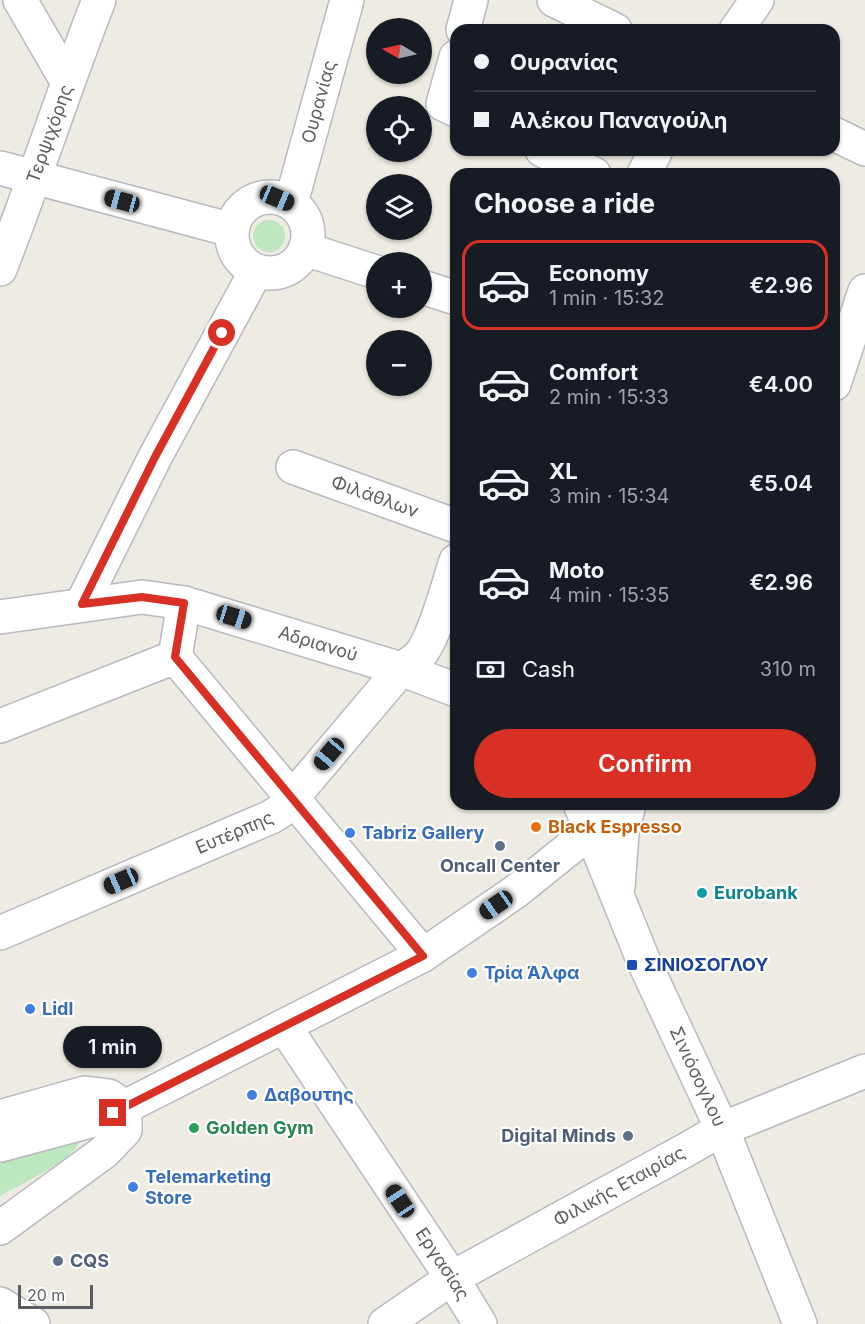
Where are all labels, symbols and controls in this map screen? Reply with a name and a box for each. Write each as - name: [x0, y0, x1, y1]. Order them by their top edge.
- north arrow: [366, 18, 432, 84]
- map controls: [366, 18, 432, 396]
- text: Ουρανίας: [510, 49, 618, 75]
- street label: Ουρανίας: [297, 58, 340, 145]
- street label: Τερψιχόρης: [22, 82, 76, 186]
- button: locate: [366, 96, 432, 162]
- text: Αλέκου Παναγούλη: [510, 107, 727, 133]
- button: layers: [366, 174, 432, 240]
- car: [257, 183, 297, 213]
- text: Choose a ride: [474, 187, 655, 220]
- car: [102, 188, 142, 214]
- button: +: [366, 252, 432, 318]
- icon: car: [477, 258, 531, 312]
- text: Economy: [549, 260, 649, 286]
- text: €2.96: [749, 272, 813, 298]
- text: 1 min · 15:32: [549, 286, 665, 310]
- route start: [208, 319, 235, 346]
- button: −: [366, 330, 432, 396]
- icon: car: [477, 357, 531, 411]
- text: Comfort: [549, 359, 638, 385]
- text: €4.00: [749, 371, 813, 397]
- text: 2 min · 15:33: [549, 385, 669, 409]
- icon: car: [477, 456, 531, 510]
- text: XL: [549, 458, 578, 484]
- text: €5.04: [749, 470, 813, 496]
- street label: Φιλάθλων: [328, 471, 422, 522]
- text: 3 min · 15:34: [549, 484, 670, 508]
- icon: car: [477, 555, 531, 609]
- text: Moto: [549, 557, 604, 583]
- text: €2.96: [749, 569, 813, 595]
- text: 4 min · 15:35: [549, 583, 669, 607]
- car: [214, 603, 254, 631]
- street label: Αδριανού: [276, 621, 360, 665]
- icon: cash: [474, 653, 507, 686]
- text: Cash: [522, 656, 575, 682]
- text: 310 m: [760, 657, 816, 681]
- button: Confirm: [474, 729, 816, 798]
- car: [311, 734, 347, 774]
- street label: Ευτέρπης: [192, 806, 276, 858]
- place label: Black Espresso: [548, 816, 682, 837]
- marker: Black Espresso: [529, 820, 543, 834]
- place label: Tabriz Gallery: [362, 822, 484, 843]
- marker: Tabriz Gallery: [343, 826, 357, 840]
- marker: Oncall Center: [493, 839, 507, 853]
- place label: Oncall Center: [440, 855, 560, 876]
- car: [101, 865, 141, 897]
- place label: Eurobank: [714, 882, 798, 903]
- marker: Eurobank: [695, 886, 709, 900]
- car: [476, 887, 516, 923]
- place label: ΣΙΝΙΟΣΟΓΛΟΥ: [644, 954, 768, 975]
- marker: ΣΙΝΙΟΣΟΓΛΟΥ: [625, 958, 639, 972]
- place label: Τρία Άλφα: [484, 962, 580, 983]
- marker: Τρία Άλφα: [465, 966, 479, 980]
- place label: Lidl: [42, 998, 73, 1019]
- marker: Lidl: [23, 1002, 37, 1016]
- street label: Σινιόσογλου: [666, 1023, 730, 1130]
- callout: 1 min: [63, 1026, 162, 1068]
- text: 1 min: [88, 1035, 137, 1059]
- place label: Δαβουτης: [264, 1084, 354, 1105]
- marker: Δαβουτης: [245, 1088, 259, 1102]
- route end: [99, 1099, 126, 1126]
- place label: Golden Gym: [206, 1117, 314, 1138]
- marker: Golden Gym: [187, 1121, 201, 1135]
- place label: Digital Minds: [501, 1125, 616, 1146]
- marker: Digital Minds: [621, 1129, 635, 1143]
- street label: Φιλικής Εταιρίας: [550, 1142, 689, 1230]
- place label: Telemarketing Store: [145, 1166, 271, 1208]
- marker: Telemarketing Store: [126, 1180, 140, 1194]
- car: [382, 1181, 418, 1221]
- street label: Εργασίας: [411, 1224, 474, 1304]
- place label: CQS: [70, 1250, 109, 1271]
- marker: CQS: [51, 1254, 65, 1268]
- scale bar: [18, 1282, 93, 1310]
- text: 20 m: [27, 1285, 65, 1305]

